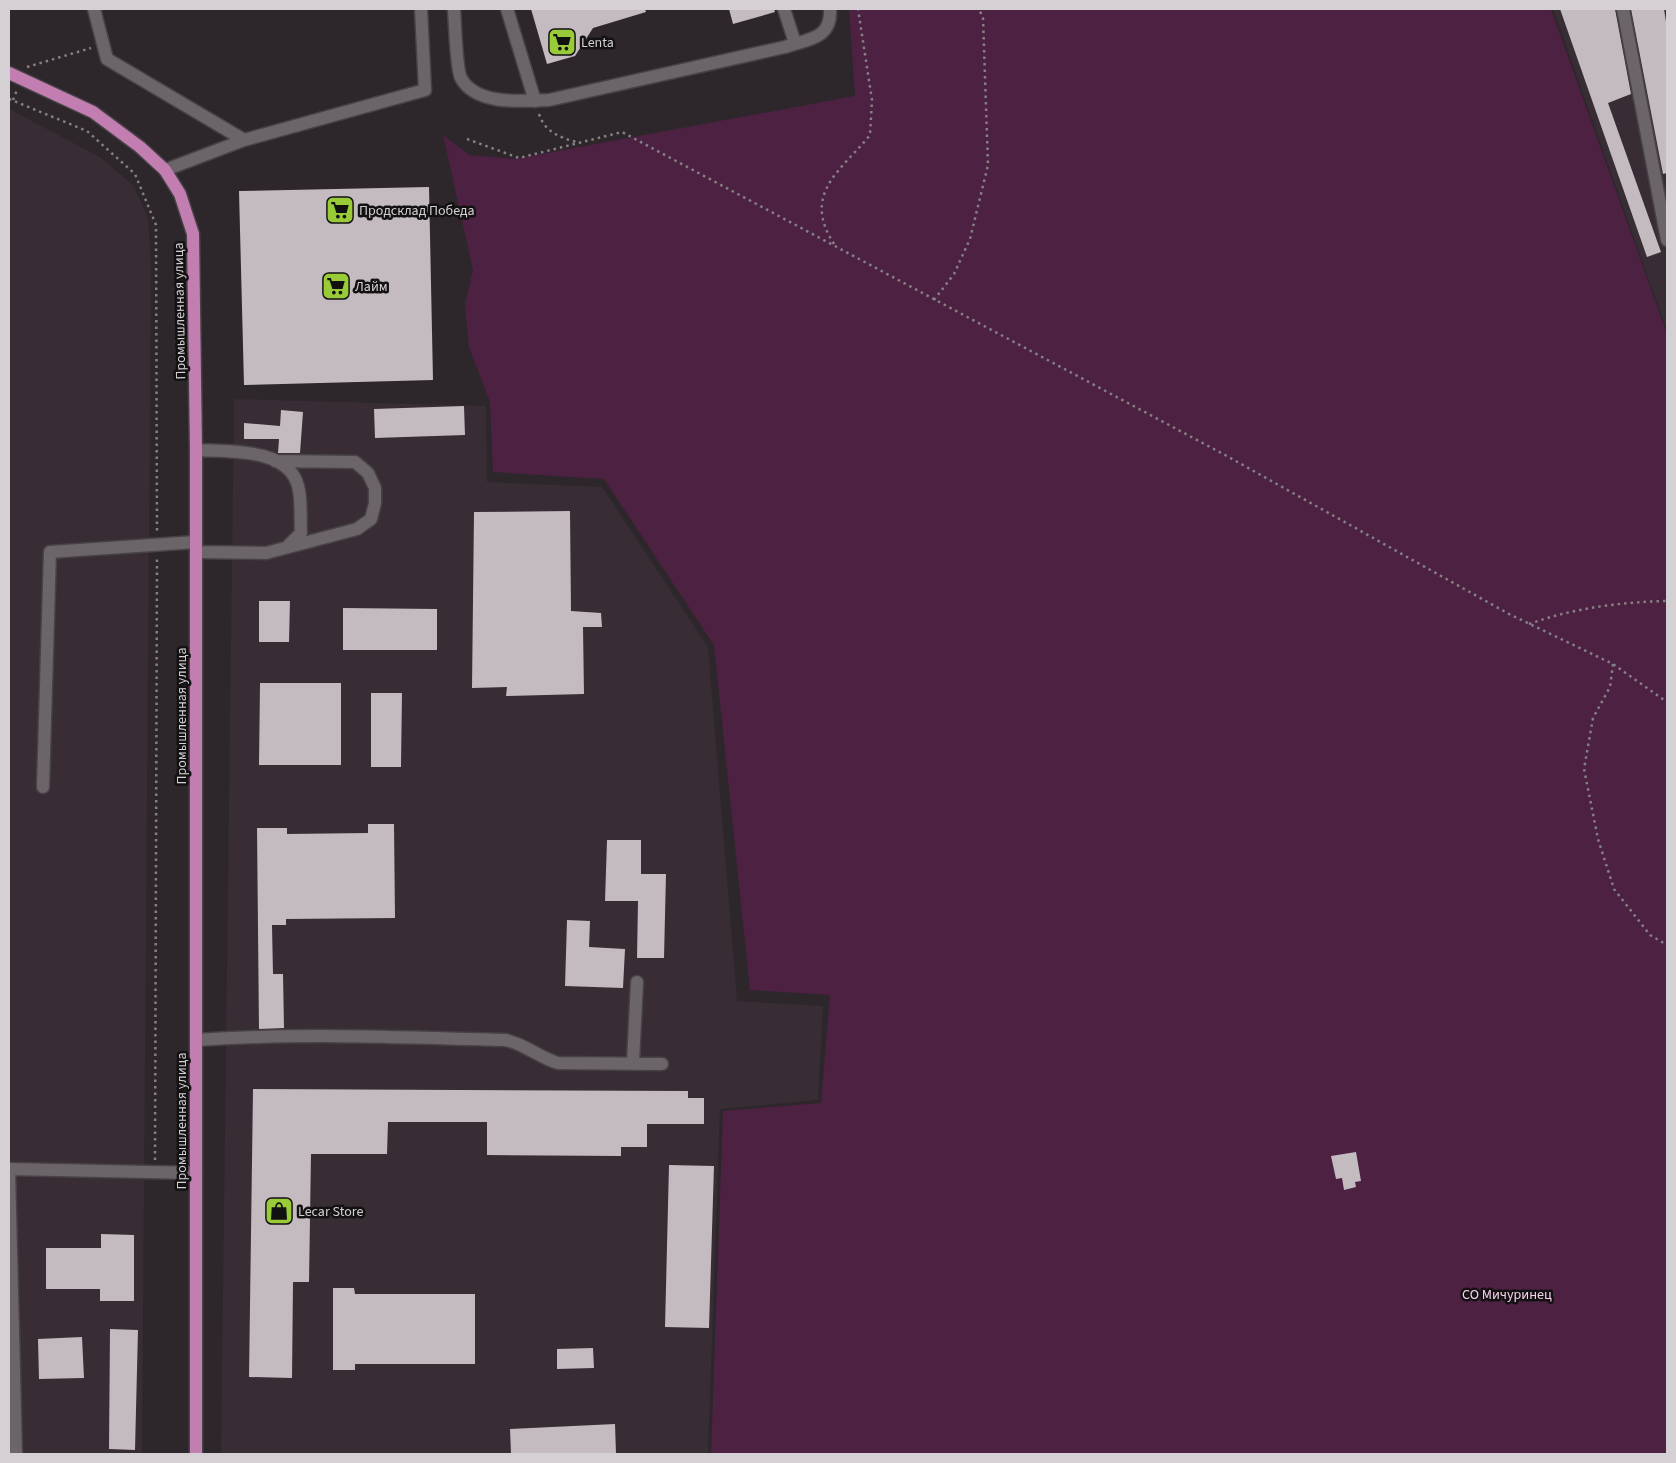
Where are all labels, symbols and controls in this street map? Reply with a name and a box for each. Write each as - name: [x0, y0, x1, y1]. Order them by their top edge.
- supermarket icon: Lenta: [547, 27, 577, 57]
- place label: Lenta: [581, 33, 614, 53]
- supermarket icon: Продсклад Победа: [325, 195, 355, 225]
- place label: Продсклад Победа: [359, 201, 475, 221]
- street label: Промышленная улица: [169, 242, 191, 380]
- supermarket icon: Лайм: [321, 271, 351, 301]
- place label: Лайм: [355, 277, 388, 297]
- street label: Промышленная улица: [172, 647, 192, 785]
- street label: Промышленная улица: [172, 1052, 192, 1190]
- shop icon: Lecar Store: [264, 1196, 294, 1226]
- place label: Lecar Store: [298, 1202, 364, 1222]
- park label: СО Мичуринец: [1462, 1285, 1552, 1305]

